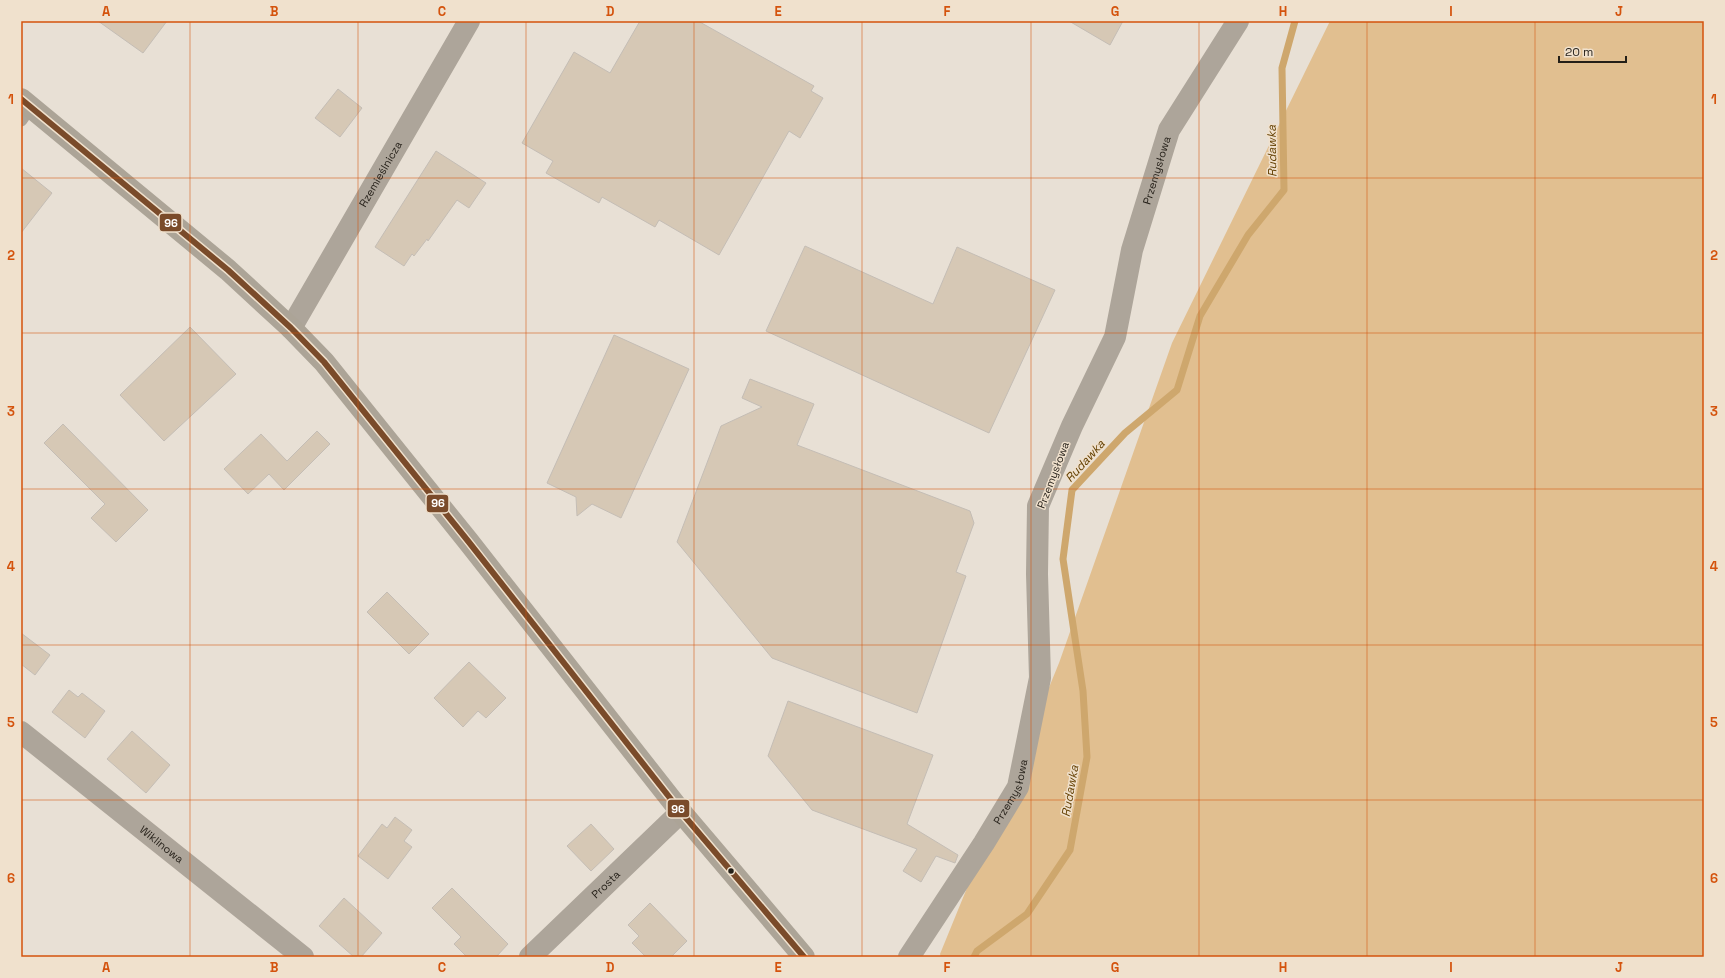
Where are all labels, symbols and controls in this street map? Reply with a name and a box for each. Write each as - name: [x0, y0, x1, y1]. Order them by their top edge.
- text: A: [102, 3, 111, 20]
- text: B: [270, 3, 279, 20]
- text: C: [438, 3, 446, 20]
- text: D: [606, 3, 615, 20]
- text: E: [774, 3, 782, 20]
- text: F: [944, 3, 951, 20]
- text: G: [1111, 3, 1119, 20]
- text: H: [1279, 3, 1287, 20]
- text: I: [1449, 3, 1453, 20]
- text: J: [1615, 3, 1623, 20]
- scale bar: [1559, 38, 1626, 64]
- text: 20 m: [1565, 44, 1593, 60]
- text: 1: [8, 91, 14, 108]
- text: 1: [1711, 91, 1717, 108]
- water label: Rudawka: [1264, 125, 1280, 177]
- street label: Przemysłowa: [1139, 134, 1174, 206]
- street label: Rzemieślnicza: [356, 138, 405, 210]
- line badge: 96: [159, 213, 182, 232]
- text: 96: [164, 216, 178, 230]
- text: 2: [7, 247, 15, 264]
- text: 2: [1710, 247, 1718, 264]
- text: 3: [7, 403, 15, 420]
- text: 3: [1710, 403, 1718, 420]
- water label: Rudawka: [1062, 436, 1108, 486]
- street label: Przemysłowa: [1034, 439, 1072, 510]
- line badge: 96: [426, 494, 449, 513]
- text: 96: [431, 496, 445, 510]
- text: 4: [7, 558, 15, 575]
- text: 4: [1710, 558, 1718, 575]
- text: 5: [7, 714, 15, 731]
- text: 5: [1710, 714, 1718, 731]
- street label: Przemysłowa: [990, 757, 1031, 827]
- water label: Rudawka: [1058, 764, 1082, 818]
- line badge: 96: [667, 799, 690, 818]
- text: 96: [671, 802, 685, 816]
- street label: Wiklinowa: [137, 823, 187, 866]
- unlabelled marker: [726, 866, 736, 876]
- street label: Prosta: [588, 867, 623, 901]
- text: 6: [7, 870, 15, 887]
- text: 6: [1710, 870, 1718, 887]
- text: A: [102, 959, 111, 976]
- text: B: [270, 959, 279, 976]
- text: C: [438, 959, 446, 976]
- text: D: [606, 959, 615, 976]
- text: E: [774, 959, 782, 976]
- text: F: [944, 959, 951, 976]
- text: G: [1111, 959, 1119, 976]
- text: H: [1279, 959, 1287, 976]
- text: I: [1449, 959, 1453, 976]
- text: J: [1615, 959, 1623, 976]

